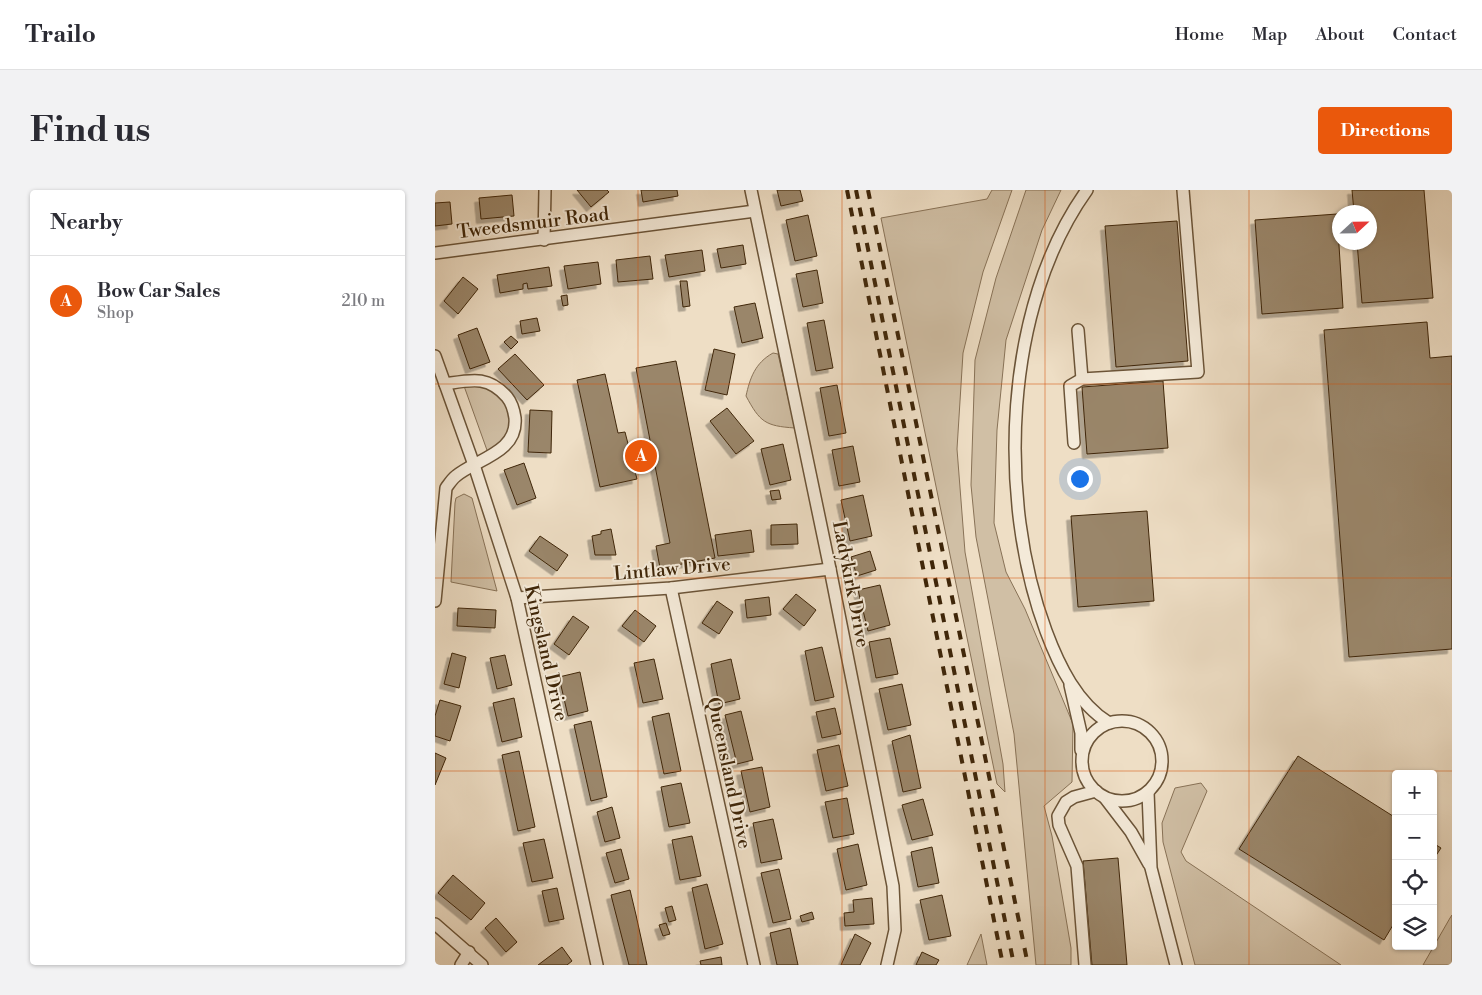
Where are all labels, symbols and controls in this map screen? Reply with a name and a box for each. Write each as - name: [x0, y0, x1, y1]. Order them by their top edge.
- text: Trailo: [25, 20, 96, 50]
- text: Home: [1175, 23, 1224, 46]
- text: Map: [1252, 23, 1288, 46]
- text: About: [1316, 23, 1365, 46]
- text: Contact: [1393, 23, 1457, 46]
- button: Directions: [1318, 107, 1452, 154]
- text: Find us: [30, 109, 150, 152]
- street label: Tweedsmuir Road: [456, 202, 611, 244]
- north arrow: [1332, 205, 1377, 250]
- text: Nearby: [50, 210, 123, 236]
- text: Bow Car Sales: [97, 279, 220, 303]
- text: A: [60, 291, 72, 311]
- text: 210 m: [341, 291, 385, 311]
- text: Shop: [97, 303, 134, 323]
- pin: A: [625, 437, 657, 475]
- your location: [1067, 466, 1093, 492]
- street label: Ladykirk Drive: [827, 518, 875, 650]
- street label: Lintlaw Drive: [612, 552, 732, 586]
- street label: Kingsland Drive: [519, 582, 573, 724]
- street label: Queensland Drive: [701, 695, 757, 851]
- map controls: [1392, 770, 1437, 950]
- button: +: [1392, 770, 1437, 815]
- button: −: [1392, 815, 1437, 860]
- button: locate: [1392, 860, 1437, 905]
- button: layers: [1392, 905, 1437, 950]

